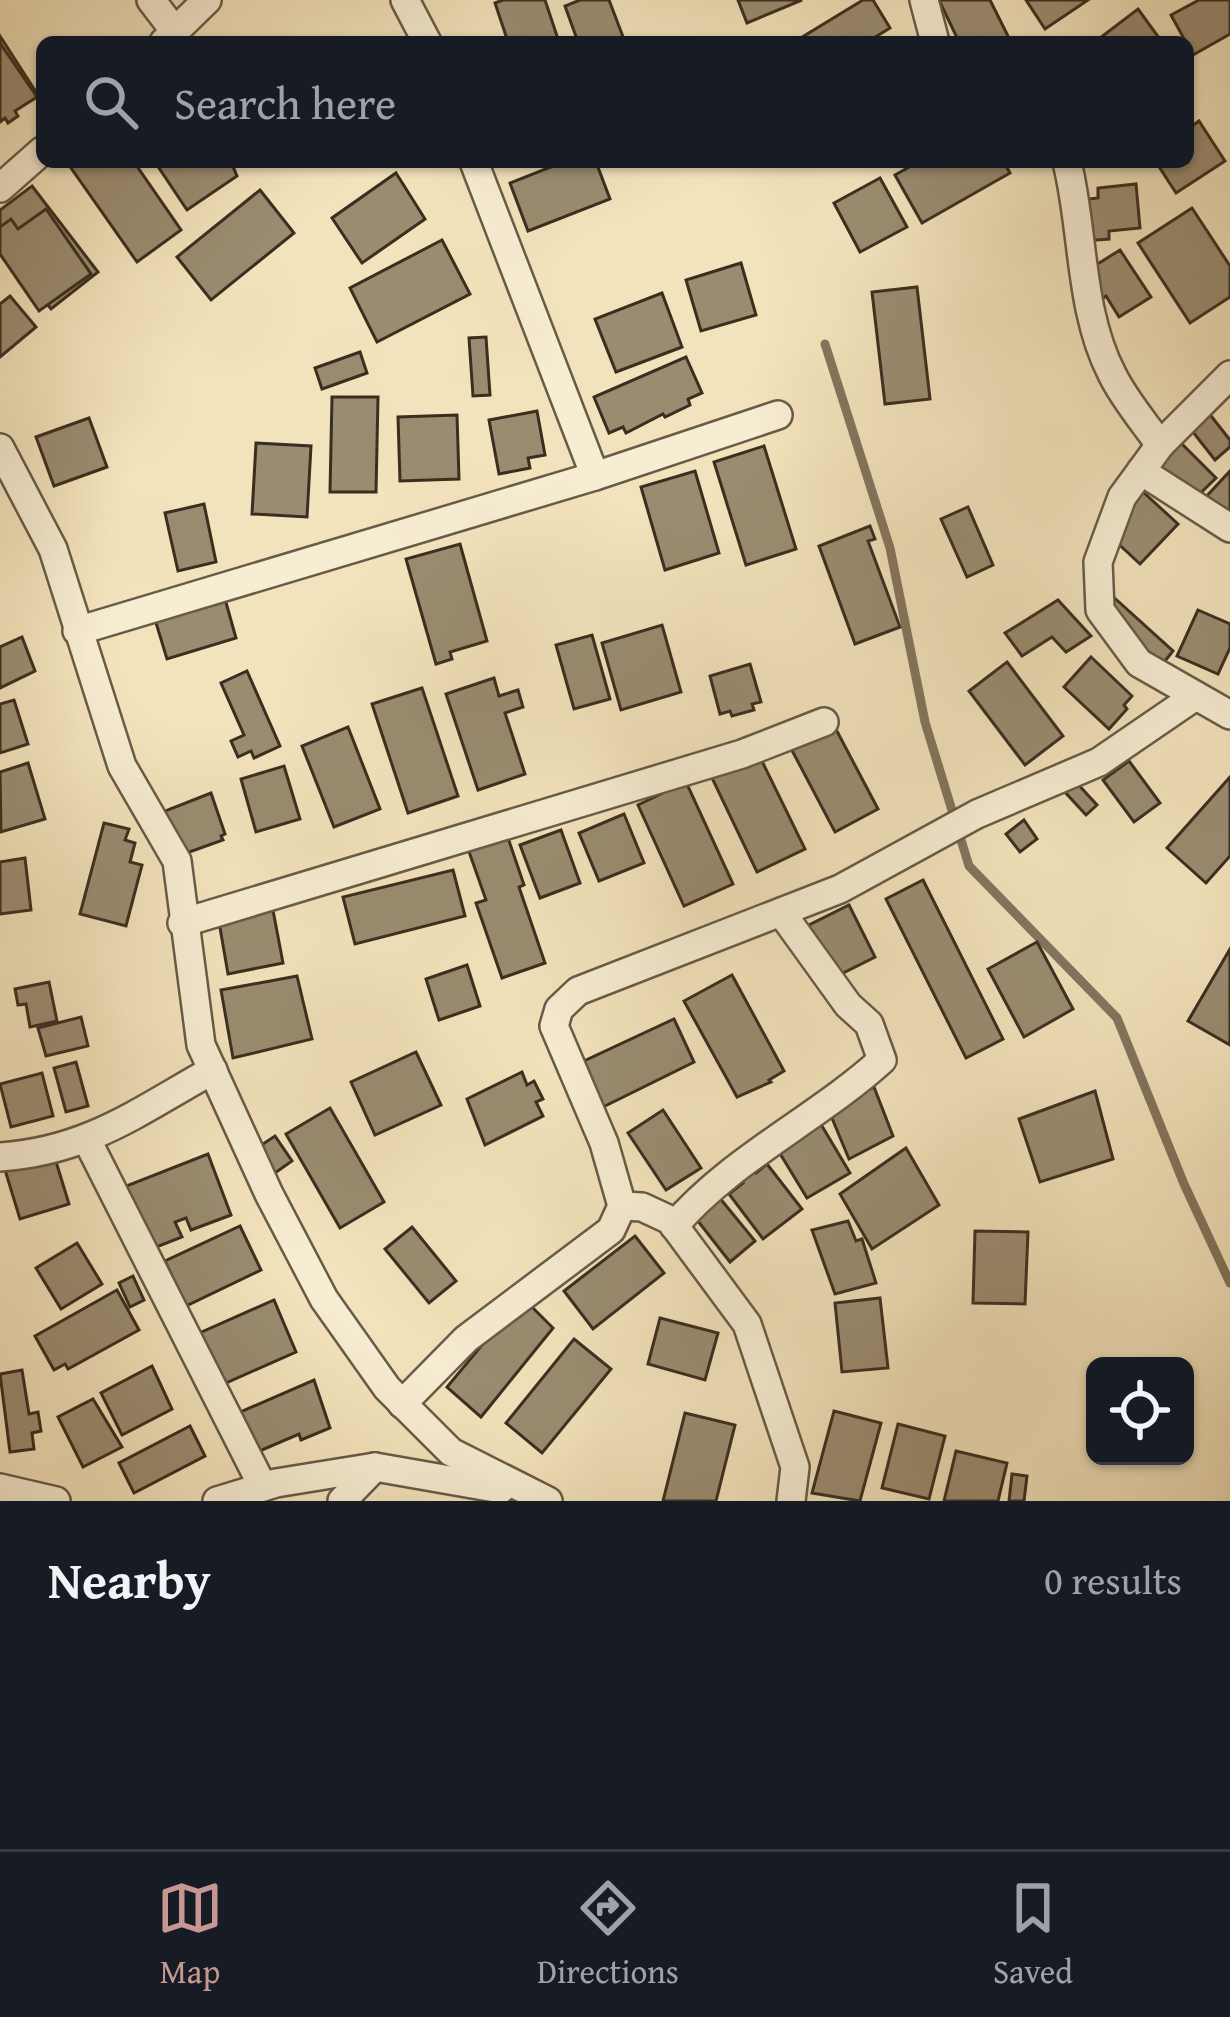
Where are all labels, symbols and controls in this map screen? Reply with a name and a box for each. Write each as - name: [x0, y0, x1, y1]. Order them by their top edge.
- search box: [36, 36, 1194, 168]
- icon: search: [78, 69, 144, 135]
- text: Search here: [174, 70, 396, 135]
- map controls: [1086, 1357, 1194, 1465]
- button: locate: [1086, 1357, 1194, 1465]
- text: Nearby: [48, 1542, 211, 1617]
- text: 0 results: [1044, 1551, 1182, 1608]
- tab: Map: [157, 1875, 223, 1995]
- tab: Directions: [537, 1875, 679, 1995]
- tab: Saved: [993, 1875, 1073, 1995]

